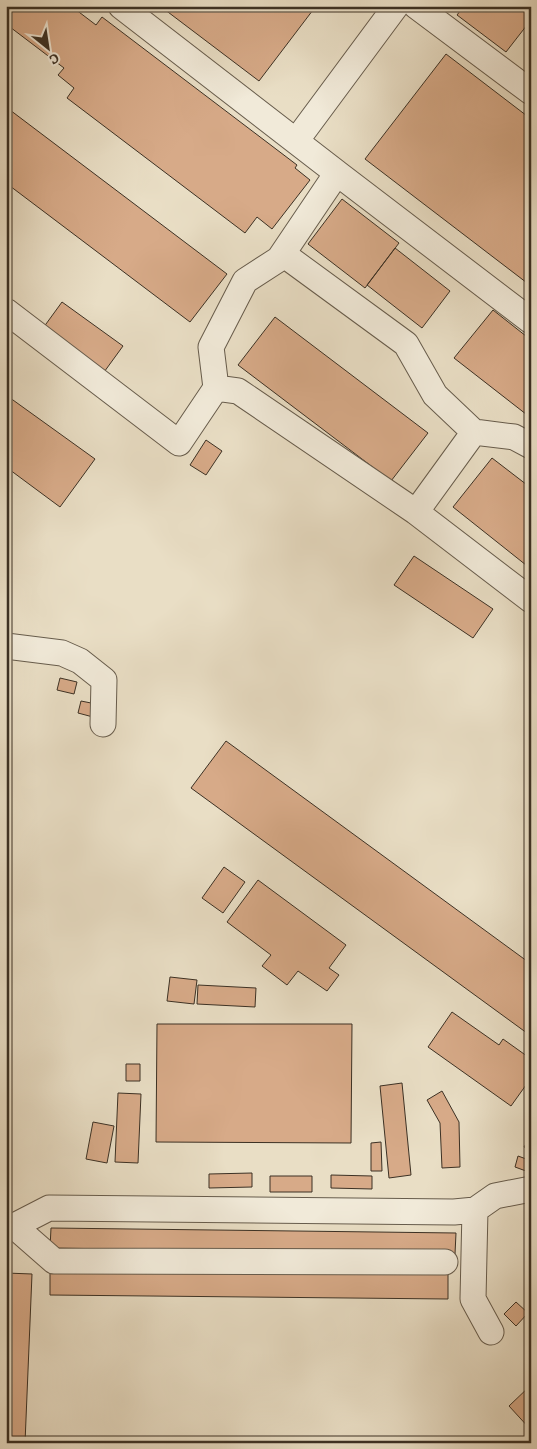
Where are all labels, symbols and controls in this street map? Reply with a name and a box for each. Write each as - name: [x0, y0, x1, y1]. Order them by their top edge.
- north arrow: [22, 22, 72, 72]
- text: С: [45, 48, 63, 69]

